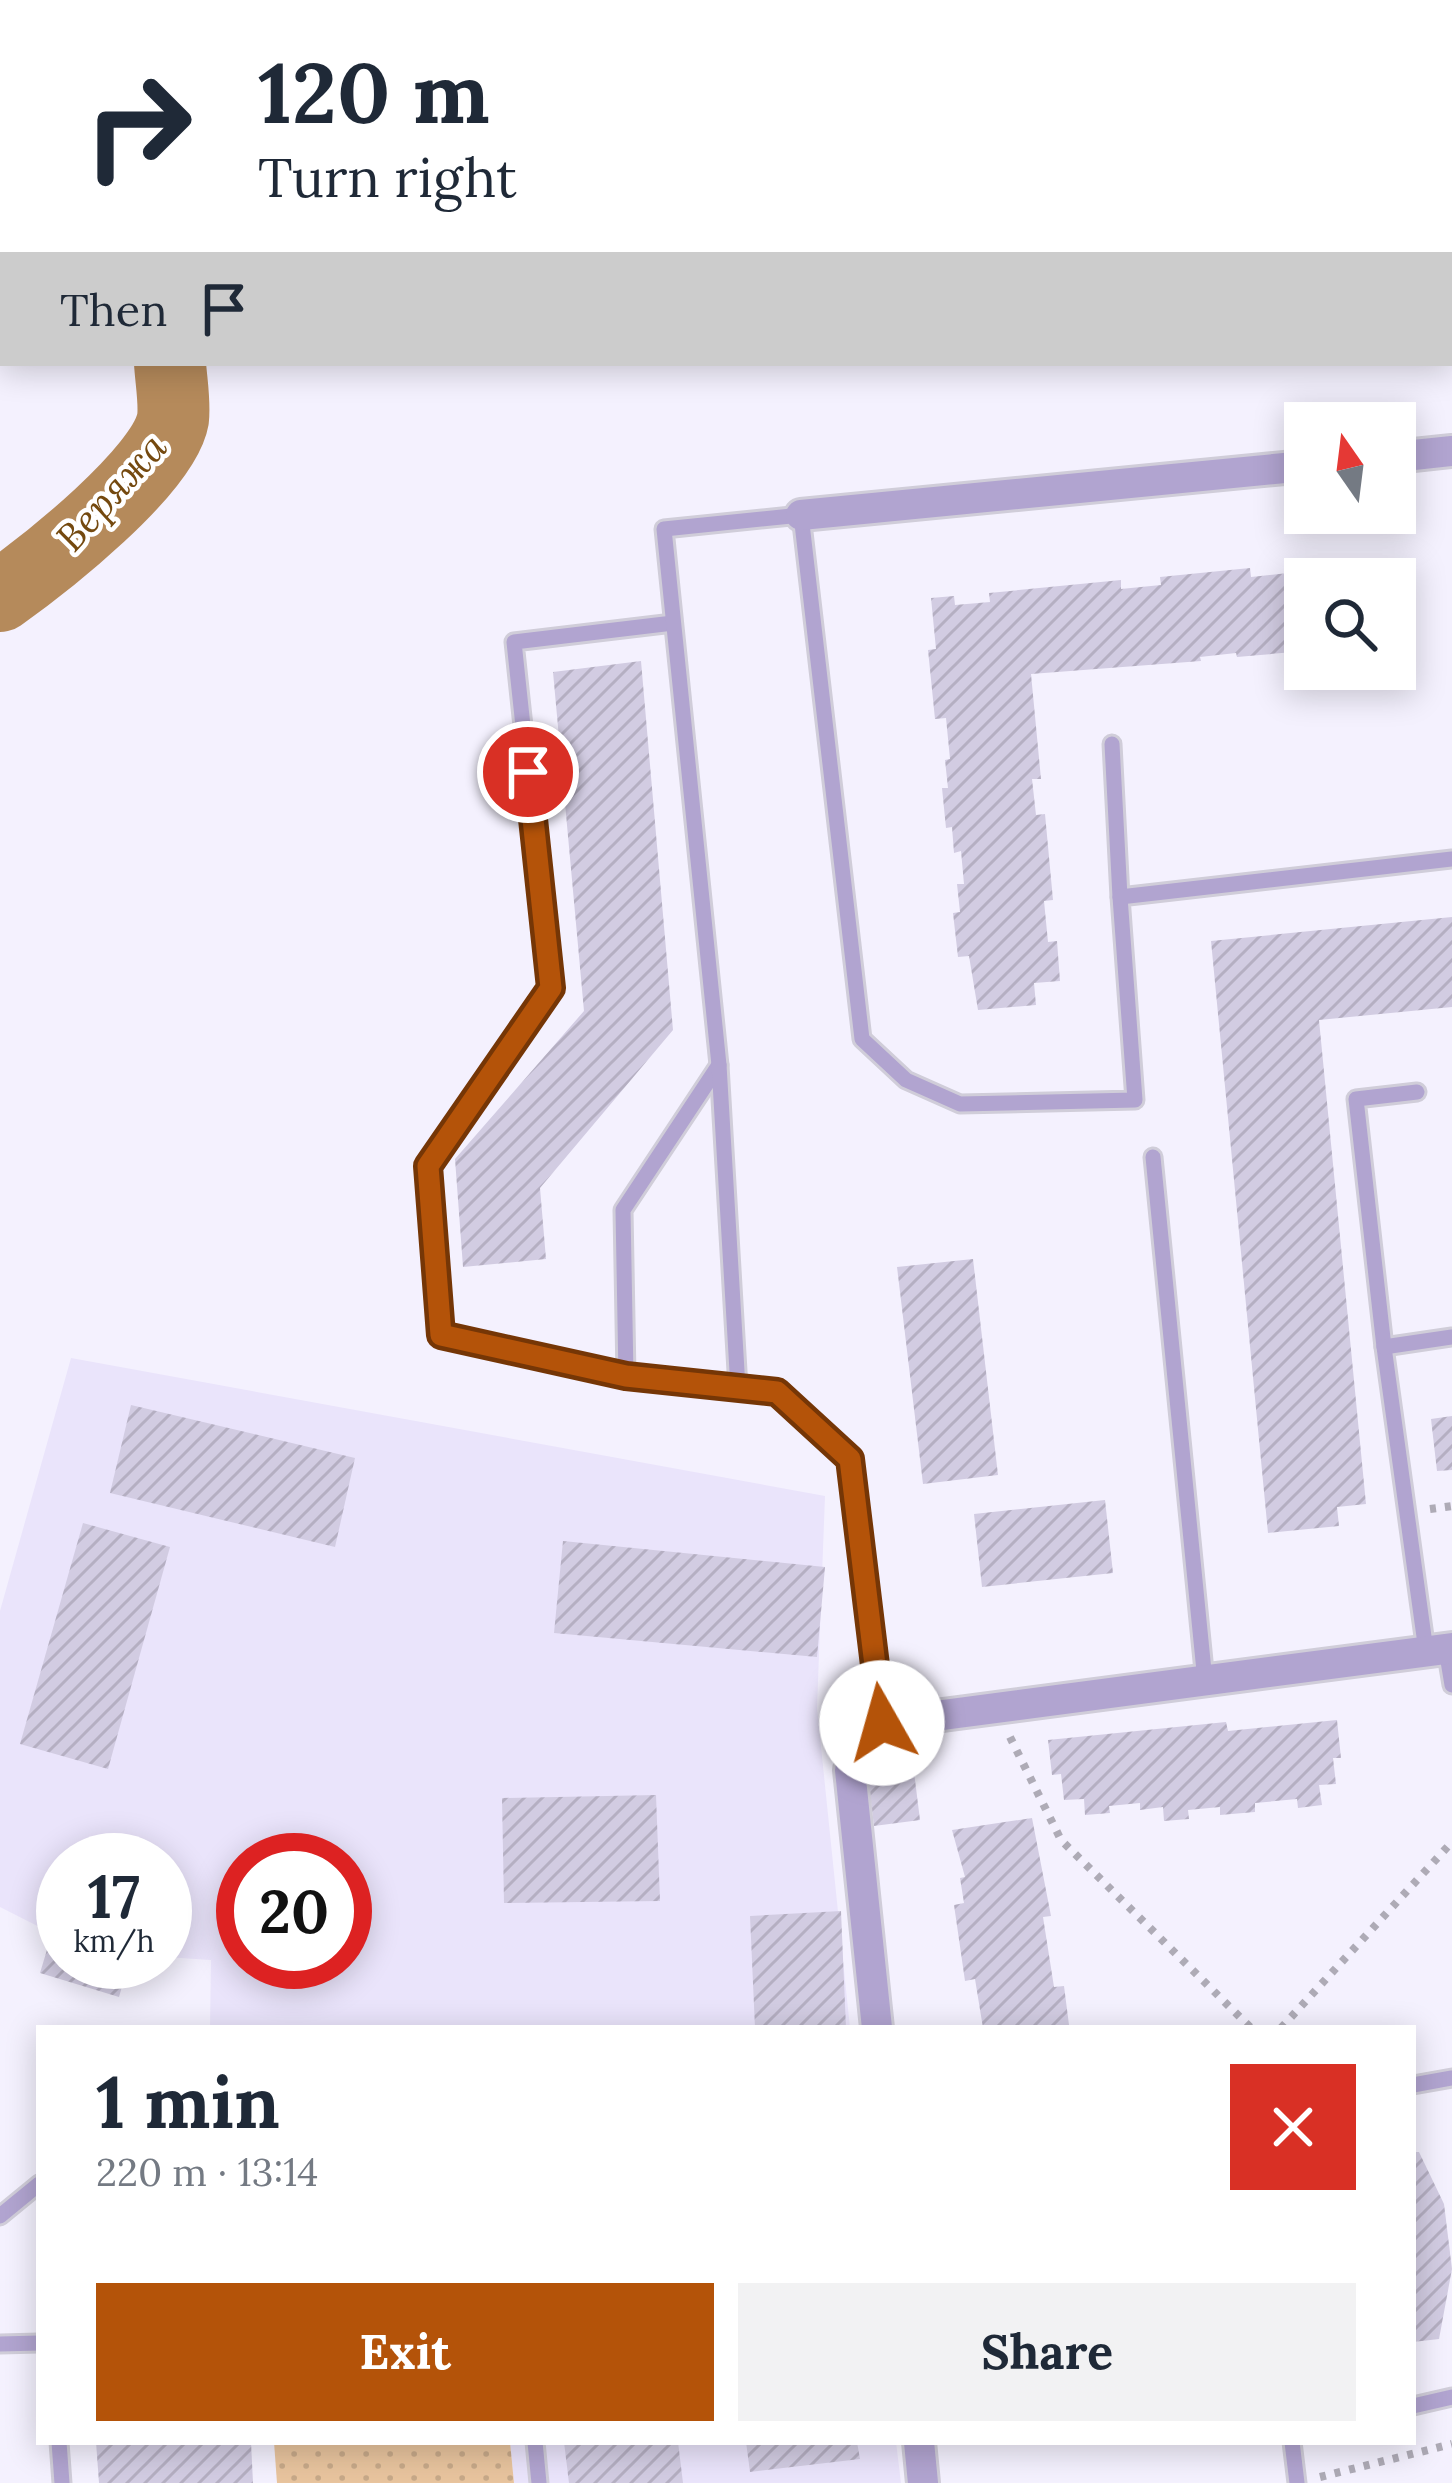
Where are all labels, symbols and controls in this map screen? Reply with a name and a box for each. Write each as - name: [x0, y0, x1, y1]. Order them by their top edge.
- text: 120 m: [258, 38, 490, 146]
- icon: right: [60, 48, 216, 204]
- text: Turn right: [258, 143, 517, 212]
- icon: arrive: [191, 276, 257, 342]
- text: Then: [60, 281, 167, 338]
- north arrow: [1284, 402, 1416, 534]
- map controls: [1284, 402, 1416, 690]
- water label: Веряжа: [45, 422, 177, 561]
- button: search: [1284, 558, 1416, 690]
- pin: [477, 721, 579, 823]
- icon: arrive: [495, 739, 561, 805]
- position arrow: [819, 1660, 945, 1786]
- speed limit sign: 20: [216, 1833, 372, 1989]
- text: 17: [88, 1858, 140, 1934]
- text: km/h: [73, 1922, 155, 1960]
- text: 1 min: [96, 2056, 280, 2148]
- button: close: [1230, 2064, 1356, 2190]
- text: 220 m · 13:14: [96, 2147, 319, 2197]
- button: Exit: [96, 2283, 714, 2421]
- button: Share: [738, 2283, 1356, 2421]

